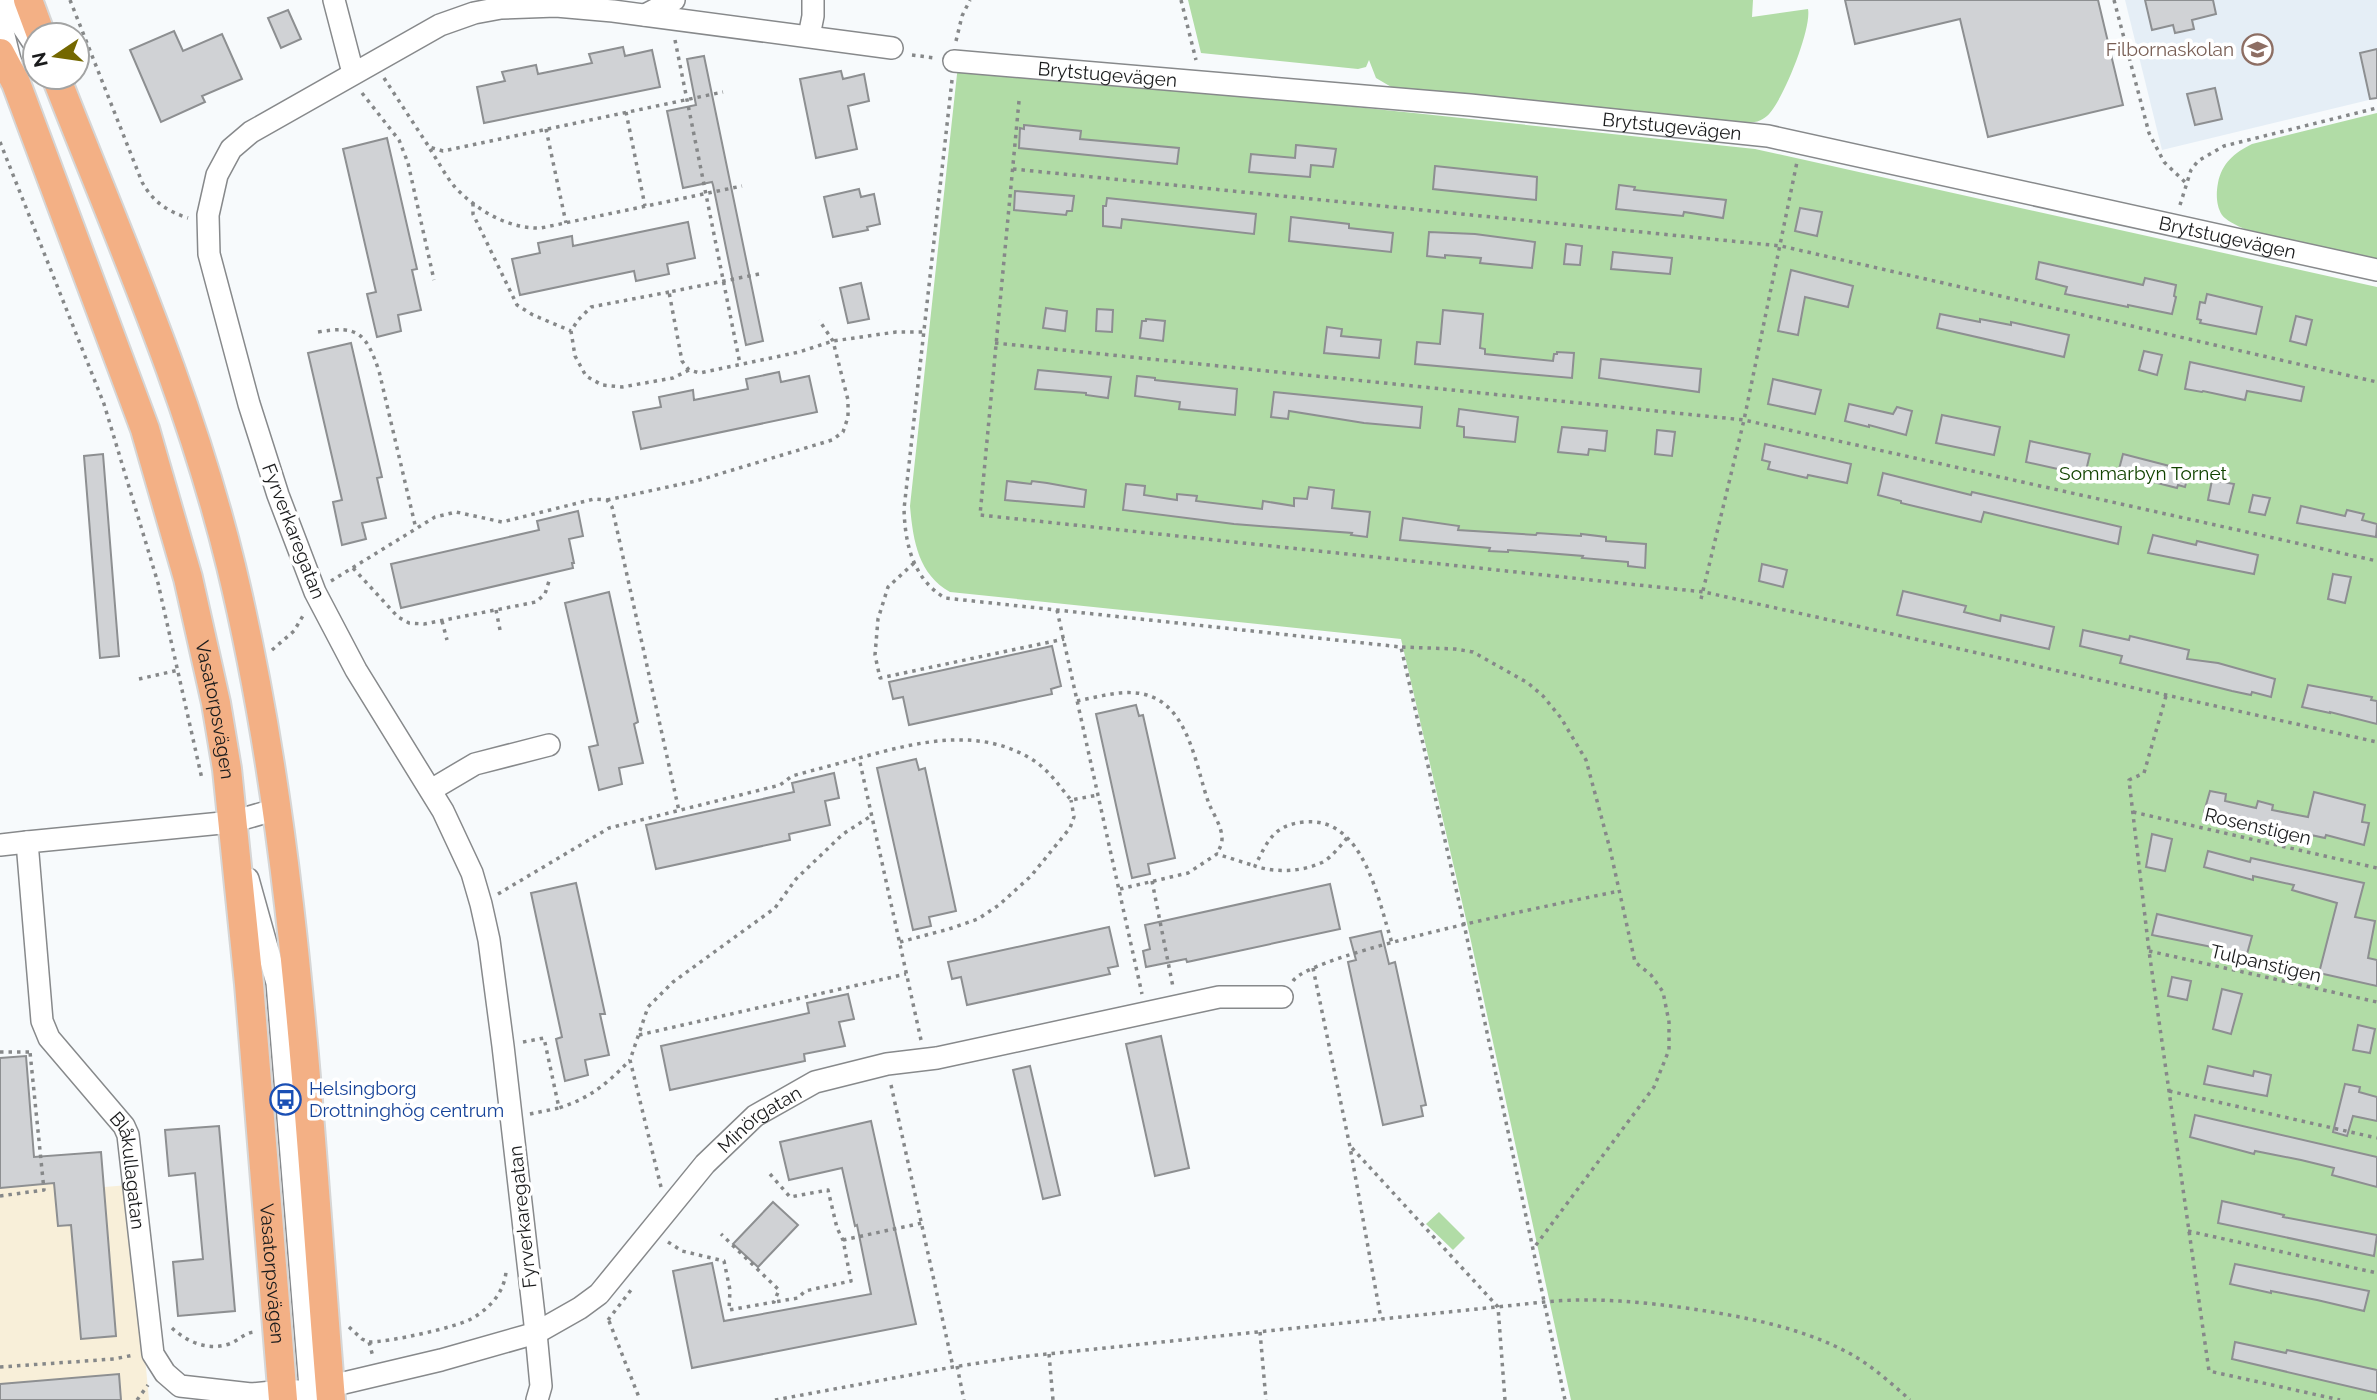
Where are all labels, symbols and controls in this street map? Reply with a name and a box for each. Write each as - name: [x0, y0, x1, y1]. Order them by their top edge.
- north arrow: [21, 21, 91, 91]
- school or university icon: Filbornaskolan: [2240, 32, 2274, 66]
- place label: Filbornaskolan: [2106, 38, 2234, 60]
- text: N: [27, 50, 52, 69]
- street label: Brytstugevägen: [1037, 57, 1178, 91]
- street label: Brytstugevägen: [1601, 108, 1743, 144]
- street label: Brytstugevägen: [2157, 211, 2298, 263]
- street label: Fyrverkaregatan: [258, 460, 330, 602]
- park label: Sommarbyn Tornet: [2059, 462, 2228, 484]
- street label: Vasatorpsvägen: [191, 638, 239, 780]
- street label: Rosenstigen: [2203, 803, 2313, 849]
- street label: Tulpanstigen: [2208, 940, 2324, 986]
- place label: Helsingborg Drottninghög centrum: [309, 1077, 504, 1121]
- street label: Minörgatan: [713, 1081, 805, 1157]
- bus stop icon: Helsingborg Drottninghög centrum: [269, 1082, 303, 1116]
- street label: Blåkullagatan: [106, 1107, 150, 1230]
- street label: Fyrverkaregatan: [504, 1145, 540, 1289]
- street label: Vasatorpsvägen: [256, 1202, 289, 1345]

